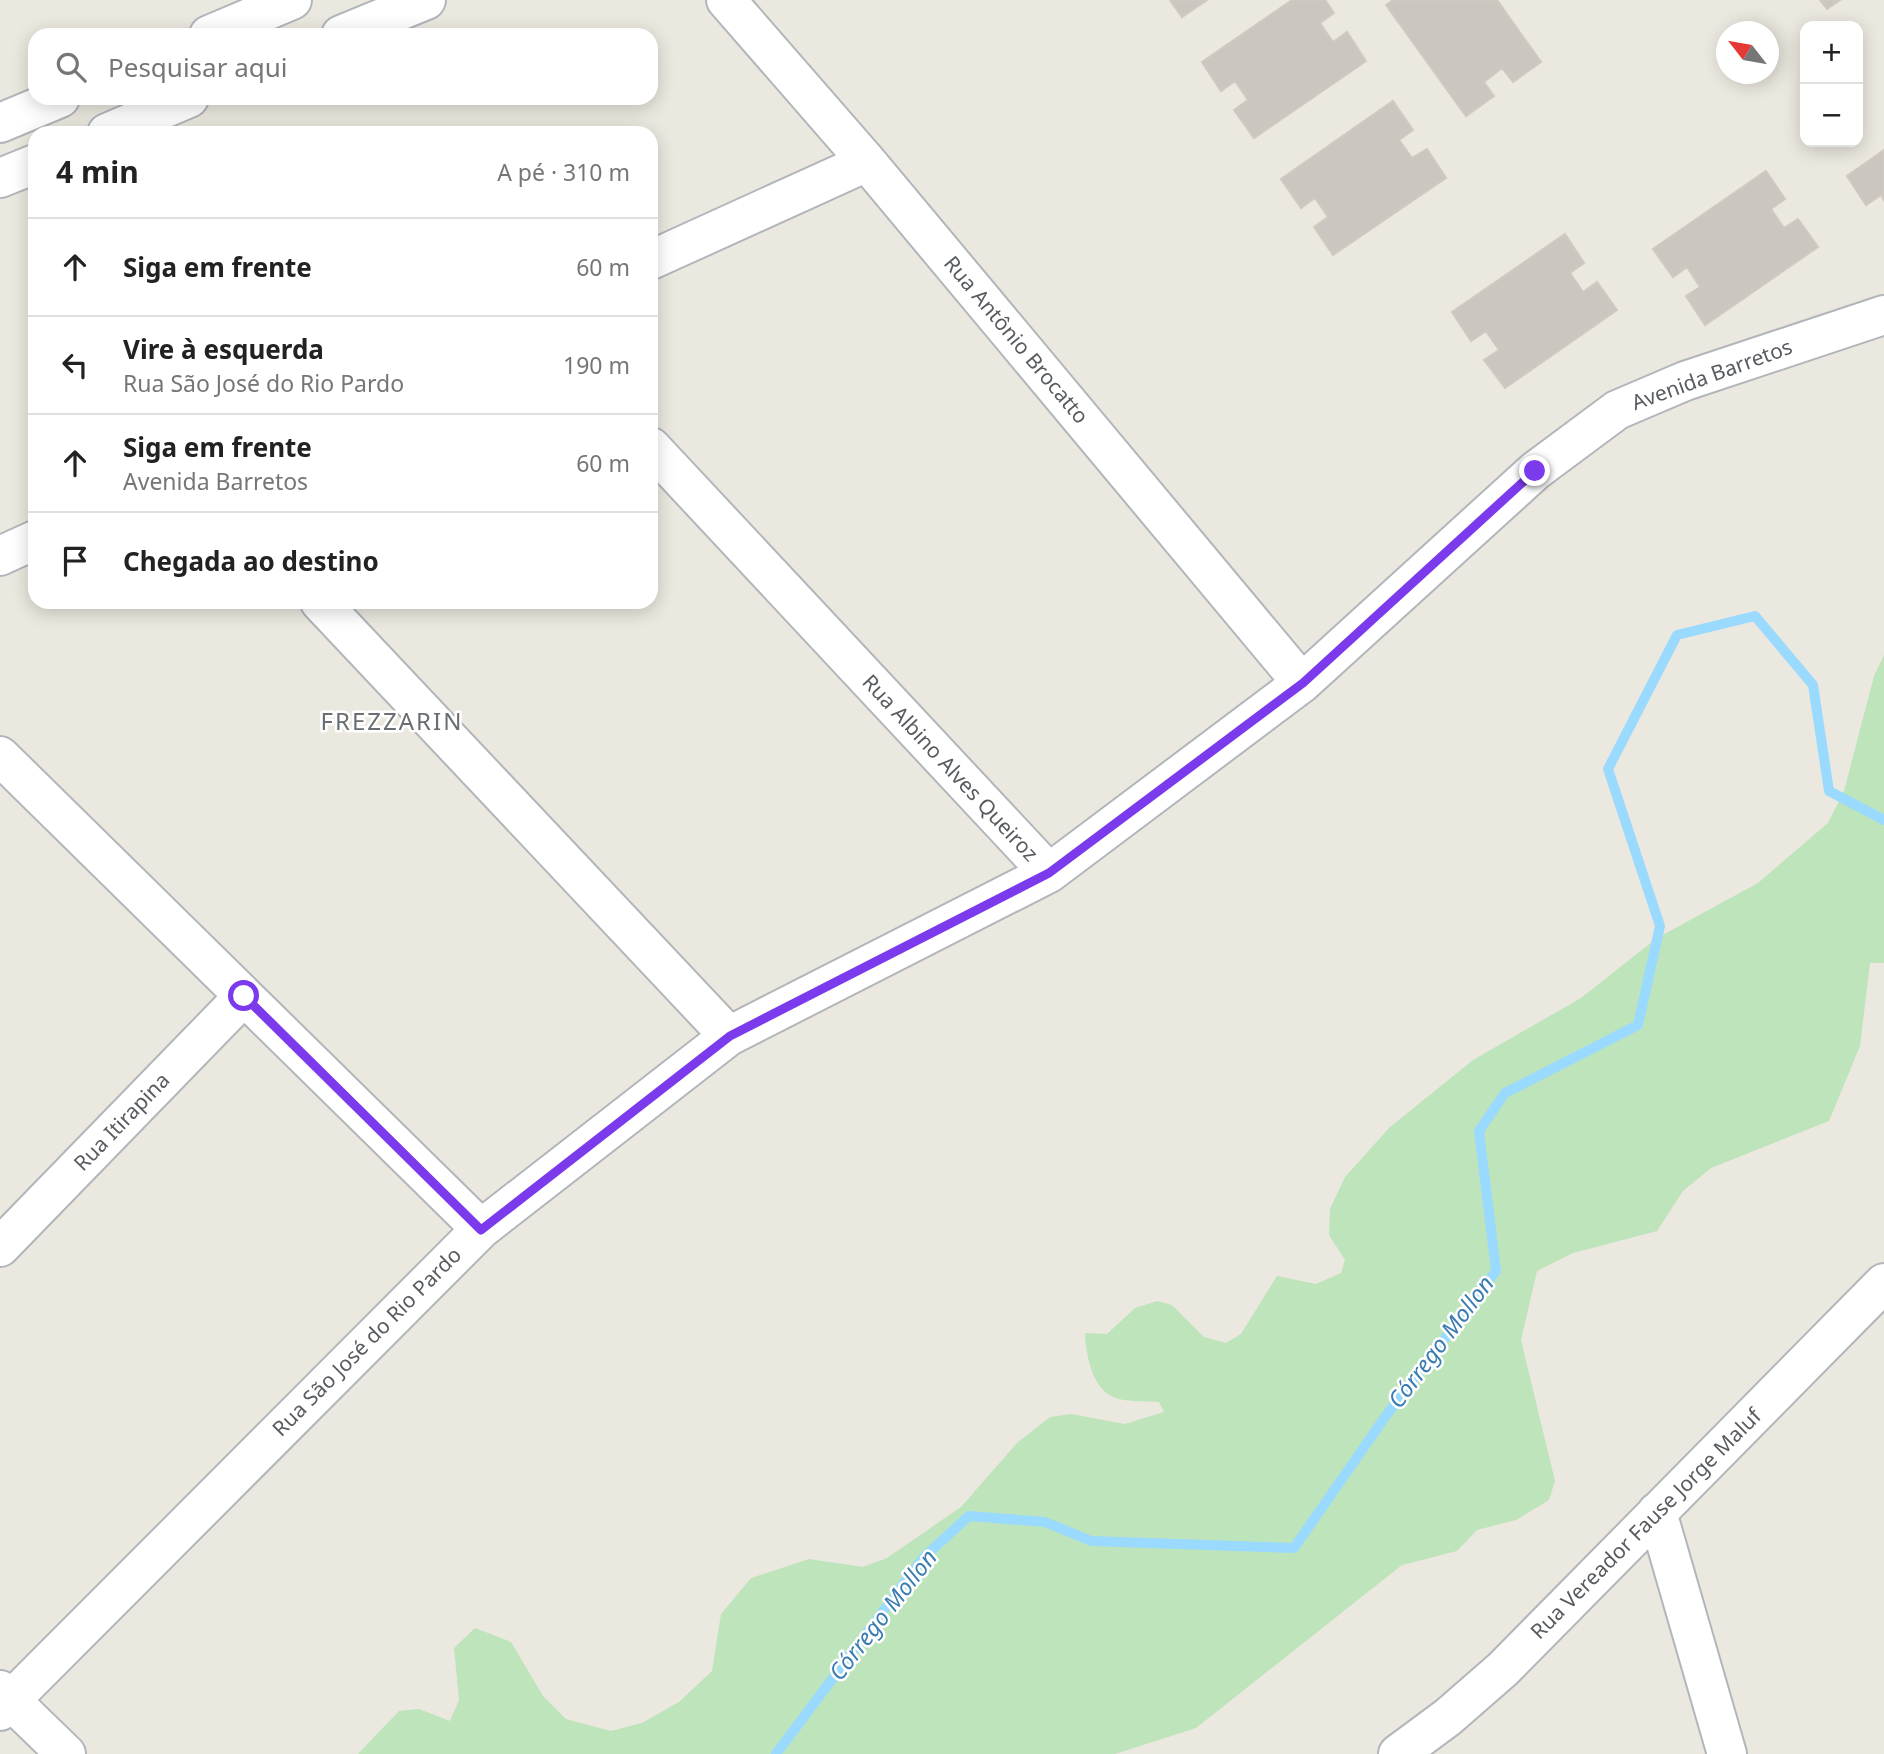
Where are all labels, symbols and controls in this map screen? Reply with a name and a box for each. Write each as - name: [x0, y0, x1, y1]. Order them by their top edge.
- north arrow: [1716, 21, 1779, 84]
- map controls: [1800, 21, 1863, 147]
- button: +: [1800, 21, 1863, 84]
- search box: [28, 28, 658, 105]
- icon: search: [52, 48, 90, 86]
- text: Pesquisar aqui: [108, 49, 288, 85]
- button: −: [1800, 84, 1863, 147]
- text: 4 min: [56, 151, 139, 192]
- text: A pé · 310 m: [497, 156, 630, 188]
- icon: ahead: [56, 248, 94, 286]
- text: Siga em frente: [123, 249, 312, 285]
- street label: Rua Antônio Brocatto: [938, 250, 1095, 429]
- text: 60 m: [576, 251, 630, 283]
- text: Vire à esquerda: [123, 331, 324, 367]
- street label: Avenida Barretos: [1627, 332, 1796, 416]
- icon: left: [56, 346, 94, 384]
- text: 190 m: [563, 349, 630, 381]
- text: Rua São José do Rio Pardo: [123, 367, 404, 399]
- text: Siga em frente: [123, 429, 312, 465]
- icon: ahead: [56, 444, 94, 482]
- text: 60 m: [576, 447, 630, 479]
- route end: [1519, 455, 1550, 486]
- text: Avenida Barretos: [123, 465, 308, 497]
- icon: arrive: [56, 542, 94, 580]
- text: Chegada ao destino: [123, 543, 379, 579]
- street label: Rua Albino Alves Queiroz: [857, 668, 1045, 867]
- district label: FREZZARIN: [321, 704, 463, 737]
- route start: [228, 980, 259, 1011]
- street label: Rua Itirapina: [67, 1066, 175, 1177]
- street label: Rua São José do Rio Pardo: [266, 1241, 467, 1442]
- water label: Córrego Mollon: [1380, 1268, 1501, 1414]
- street label: Rua Vereador Fause Jorge Maluf: [1524, 1401, 1768, 1645]
- water label: Córrego Mollon: [821, 1542, 944, 1687]

